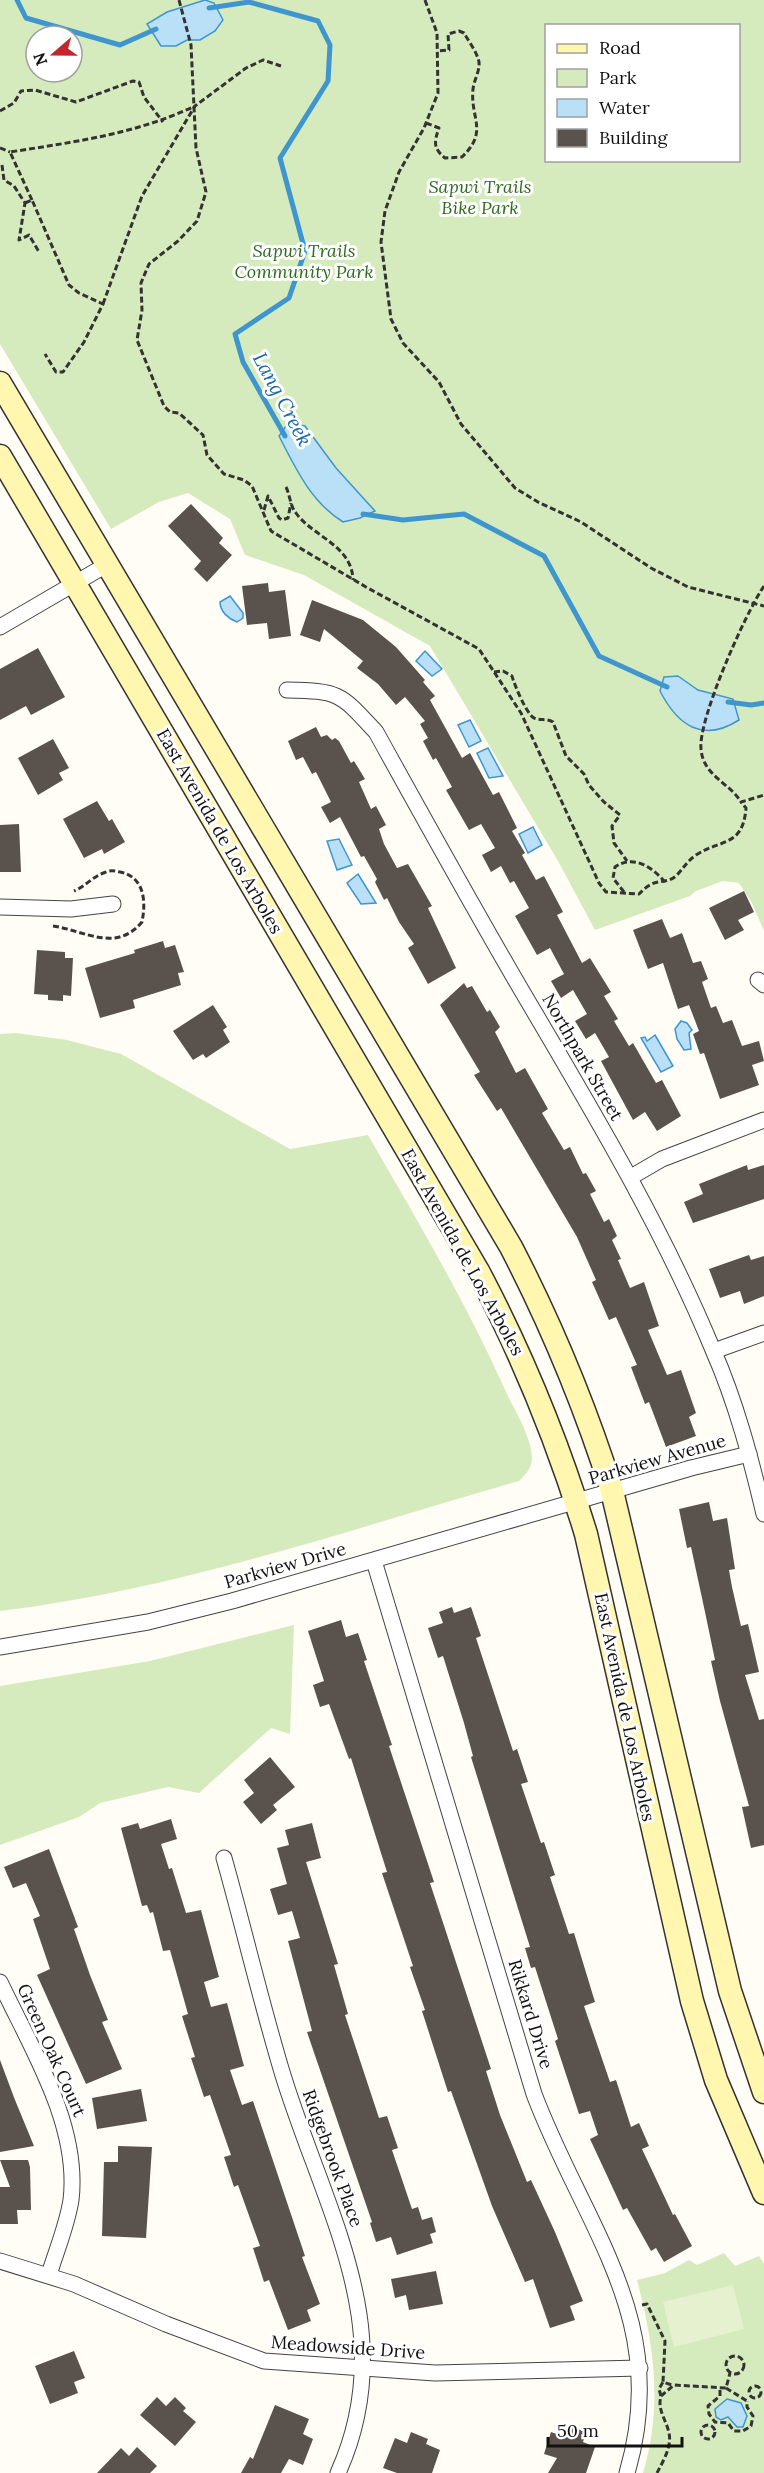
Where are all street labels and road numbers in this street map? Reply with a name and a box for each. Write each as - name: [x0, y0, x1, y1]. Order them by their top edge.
- street label: East Avenida de Los Arboles: [152, 724, 288, 938]
- street label: Northpark Street: [537, 989, 629, 1125]
- street label: East Avenida de Los Arboles: [396, 1144, 530, 1360]
- street label: Parkview Avenue: [586, 1428, 728, 1490]
- street label: Parkview Drive: [222, 1537, 349, 1593]
- street label: East Avenida de Los Arboles: [590, 1591, 660, 1823]
- street label: Rikkard Drive: [503, 1957, 559, 2072]
- street label: Green Oak Court: [12, 1980, 92, 2120]
- street label: Ridgebrook Place: [297, 2086, 369, 2230]
- street label: Meadowside Drive: [270, 2330, 426, 2364]

